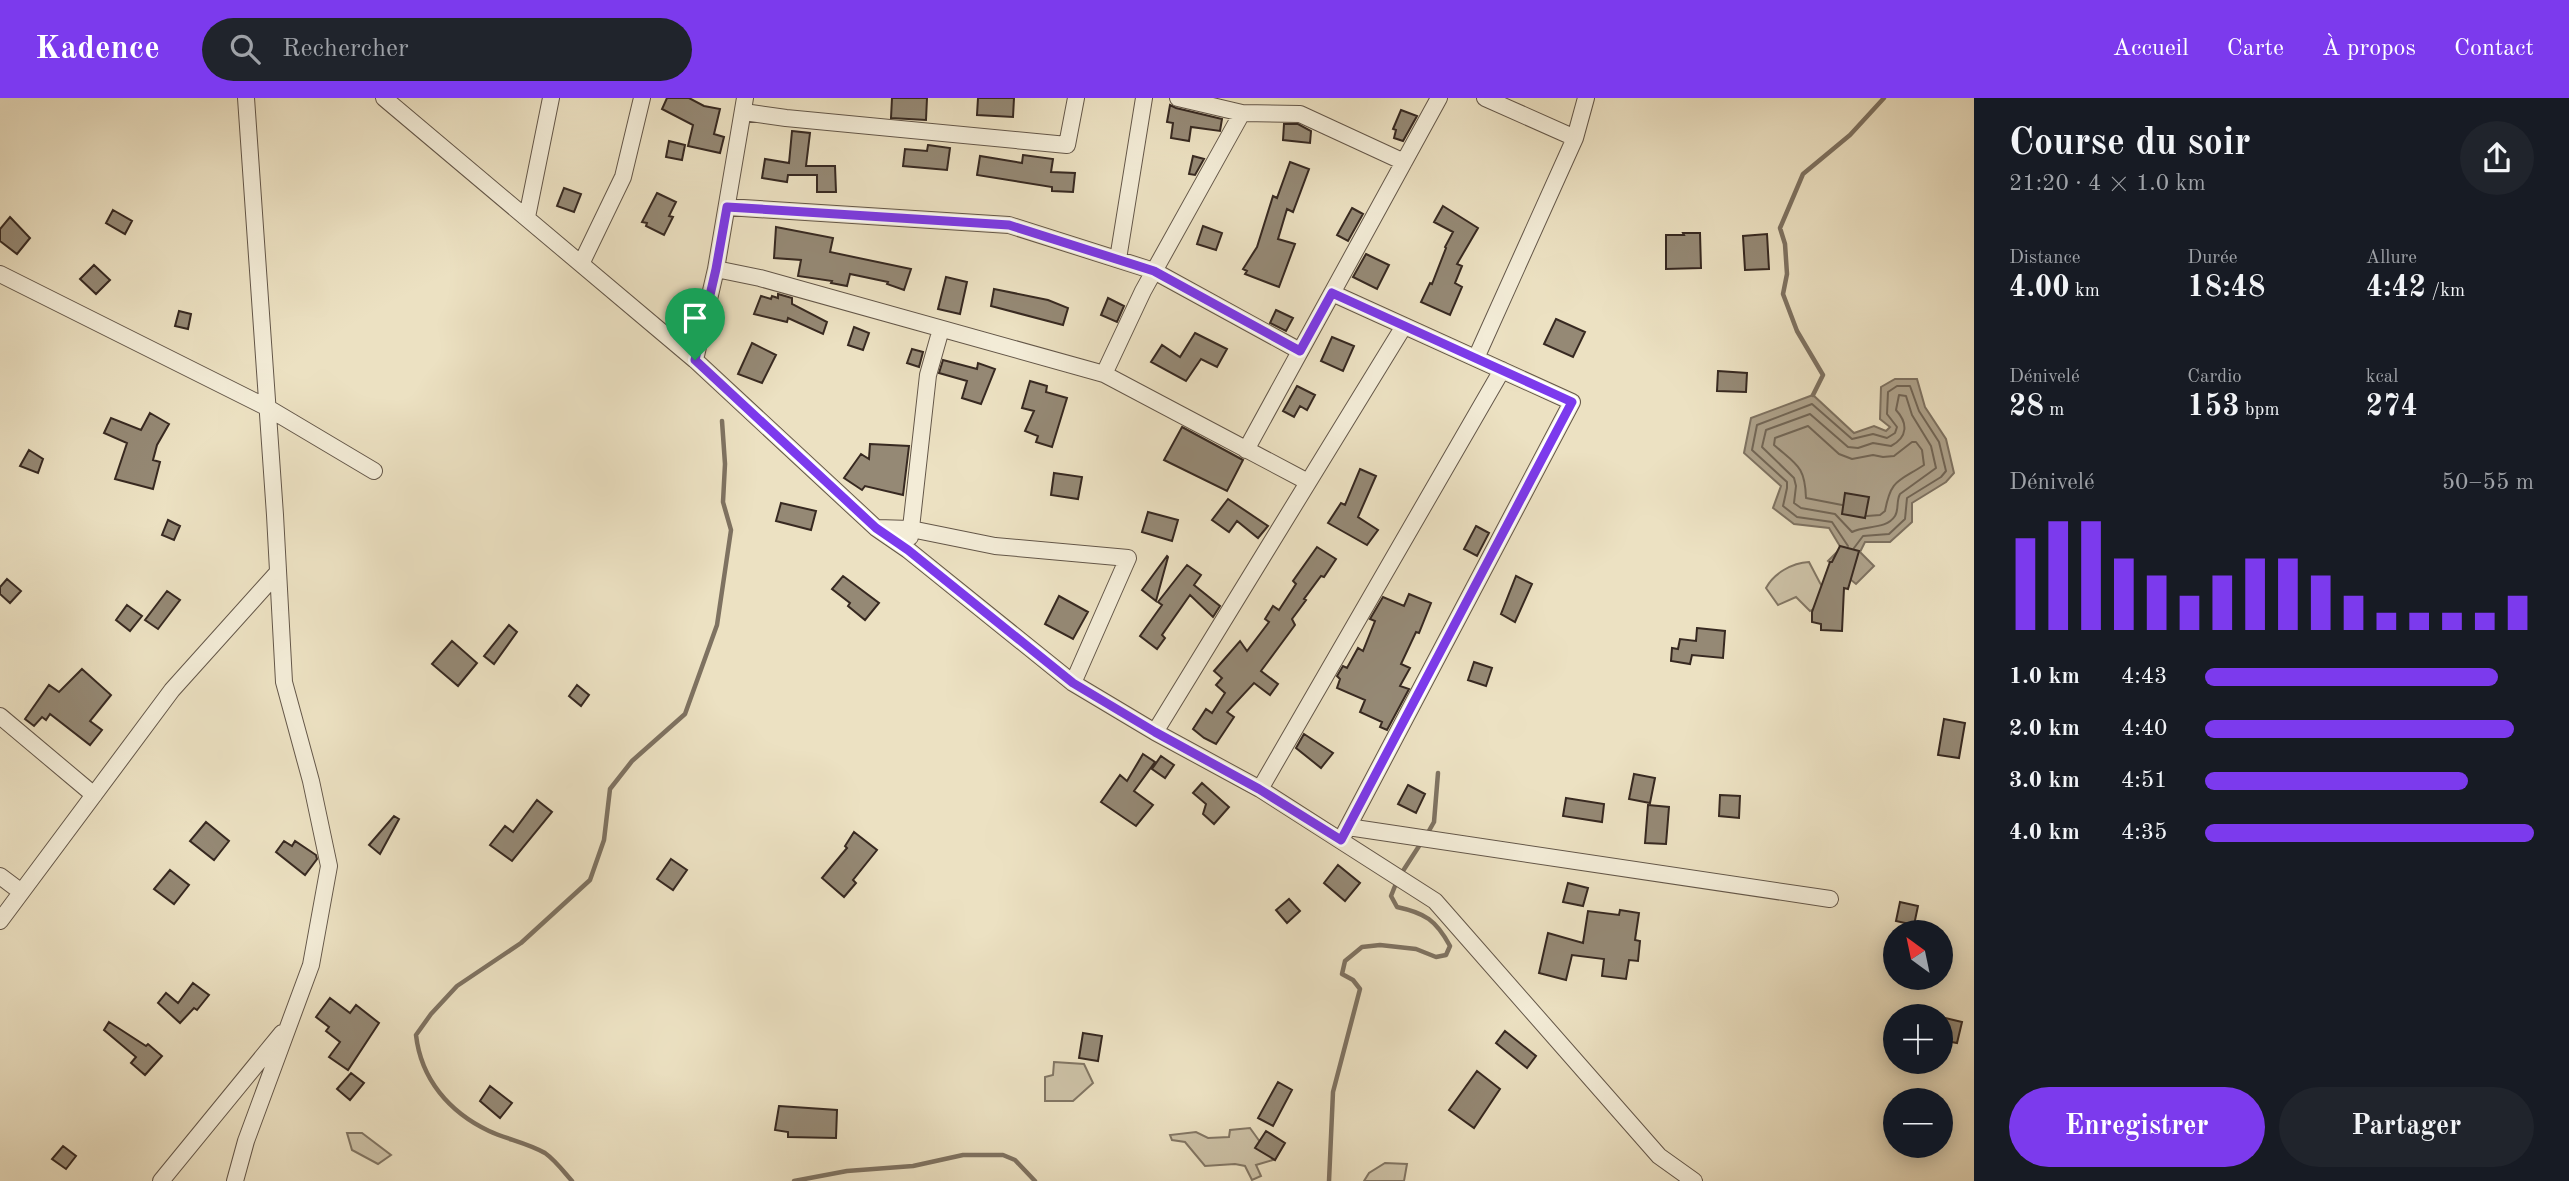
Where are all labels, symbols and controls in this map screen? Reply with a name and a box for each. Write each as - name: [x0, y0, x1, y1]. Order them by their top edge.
- search box: [202, 18, 692, 81]
- icon: search: [226, 30, 264, 68]
- text: Kadence: [35, 33, 160, 66]
- text: Rechercher: [282, 36, 409, 62]
- text: Accueil: [2113, 37, 2189, 61]
- text: Carte: [2227, 37, 2284, 61]
- text: À propos: [2322, 37, 2416, 61]
- text: Contact: [2454, 37, 2534, 61]
- button: share: [2460, 121, 2534, 195]
- text: Course du soir: [2009, 125, 2251, 163]
- text: 21:20 · 4 × 1.0 km: [2009, 172, 2206, 195]
- text: Distance: [2009, 249, 2081, 268]
- text: Durée: [2187, 249, 2238, 268]
- text: Allure: [2366, 249, 2417, 268]
- text: 4.00: [2009, 273, 2070, 303]
- text: 18:48: [2187, 273, 2265, 303]
- text: 4:42: [2366, 273, 2426, 303]
- text: km: [2070, 282, 2100, 301]
- text: /km: [2426, 282, 2465, 301]
- pin: [665, 288, 725, 360]
- icon: arrive: [676, 299, 714, 337]
- text: Dénivelé: [2009, 368, 2080, 387]
- text: Cardio: [2187, 368, 2242, 387]
- text: kcal: [2366, 368, 2398, 387]
- text: 28: [2009, 392, 2044, 422]
- text: 153: [2187, 392, 2240, 422]
- text: 274: [2366, 392, 2418, 422]
- text: m: [2044, 401, 2064, 420]
- text: bpm: [2240, 401, 2280, 420]
- text: Dénivelé: [2009, 471, 2095, 494]
- text: 50–55 m: [2442, 471, 2534, 494]
- text: 1.0 km: [2009, 665, 2080, 688]
- text: 4:43: [2121, 665, 2167, 688]
- text: 2.0 km: [2009, 717, 2080, 740]
- text: 4:40: [2121, 717, 2167, 740]
- text: 3.0 km: [2009, 769, 2080, 792]
- text: 4:51: [2121, 769, 2167, 792]
- text: 4.0 km: [2009, 821, 2080, 844]
- text: 4:35: [2121, 821, 2167, 844]
- north arrow: [1883, 920, 1953, 990]
- map controls: [1883, 920, 1953, 1158]
- button: +: [1883, 1004, 1953, 1074]
- button: Enregistrer: [2009, 1087, 2265, 1167]
- button: Partager: [2279, 1087, 2534, 1167]
- button: −: [1883, 1088, 1953, 1158]

